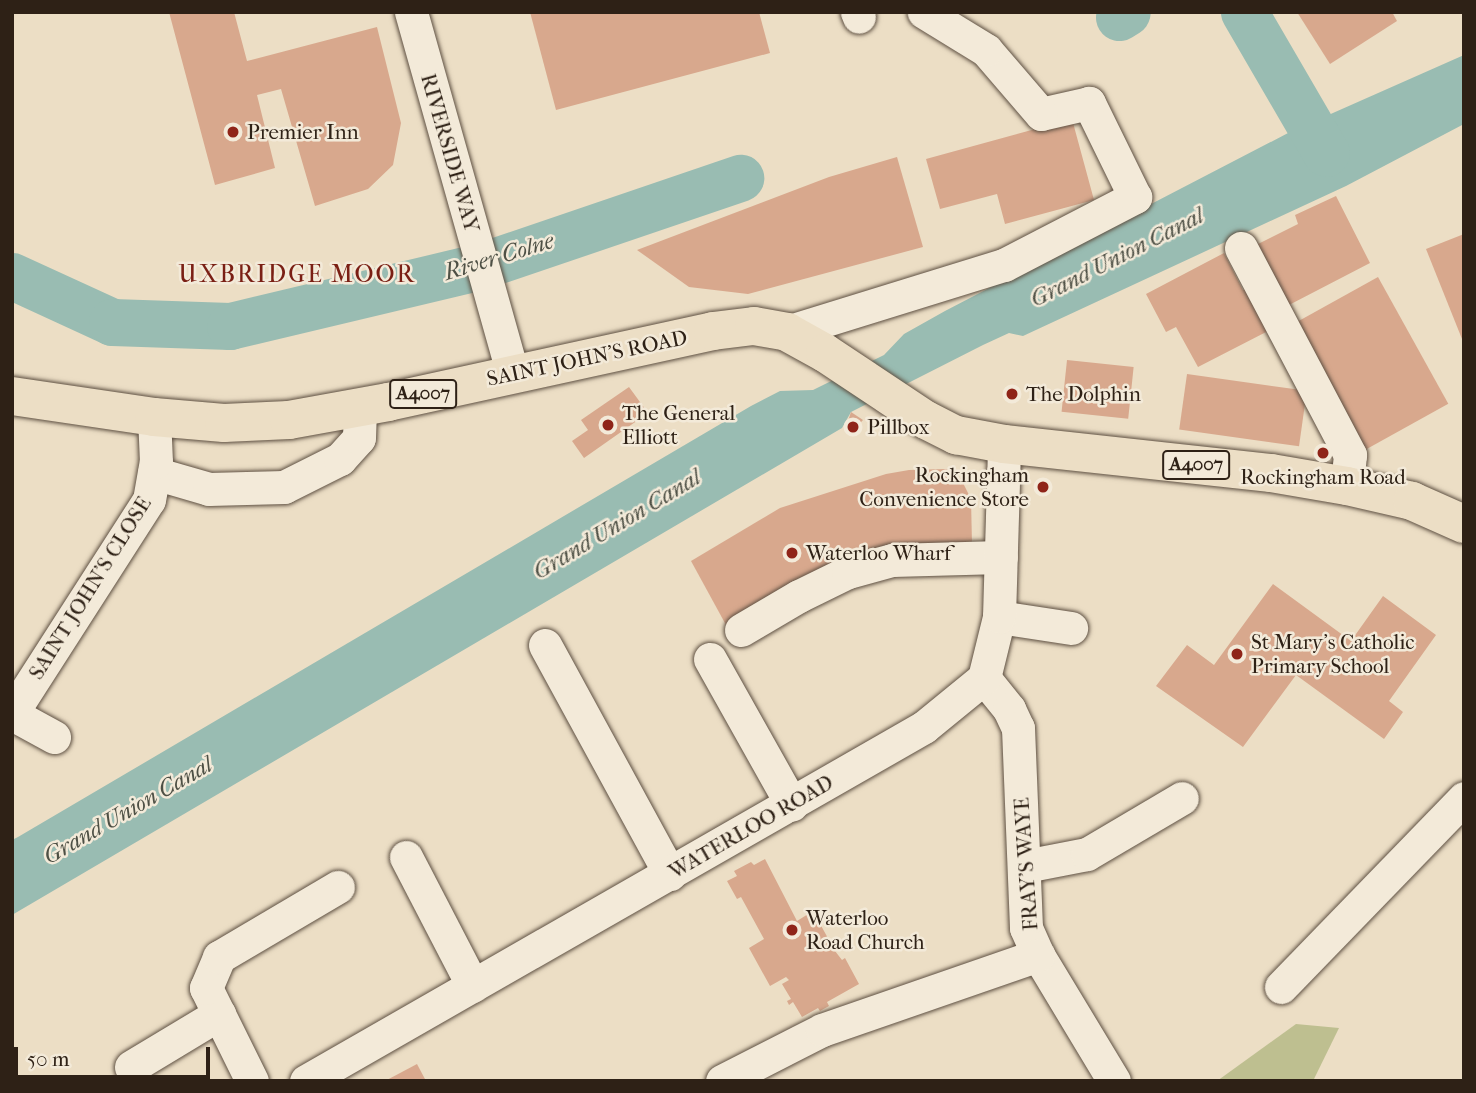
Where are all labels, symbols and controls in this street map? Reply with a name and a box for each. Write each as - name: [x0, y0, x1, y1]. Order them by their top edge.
- street label: RIVERSIDE WAY: [415, 71, 485, 235]
- place label: Premier Inn: [247, 119, 359, 145]
- marker: Premier Inn: [225, 124, 241, 140]
- water label: Grand Union Canal: [1026, 202, 1208, 314]
- water label: River Colne: [441, 227, 557, 287]
- district label: UXBRIDGE MOOR: [180, 261, 414, 289]
- street label: SAINT JOHN'S ROAD: [485, 324, 689, 392]
- road number: A4007: [388, 378, 458, 410]
- place label: The Dolphin: [1026, 381, 1141, 407]
- marker: The Dolphin: [1004, 386, 1020, 402]
- place label: The General Elliott: [622, 400, 735, 450]
- place label: Pillbox: [867, 414, 930, 440]
- marker: The General Elliott: [600, 417, 616, 433]
- marker: Pillbox: [845, 419, 861, 435]
- marker: Rockingham Road: [1315, 445, 1331, 461]
- road number: A4007: [1161, 450, 1231, 480]
- place label: Rockingham Convenience Store: [859, 462, 1029, 512]
- water label: Grand Union Canal: [528, 464, 706, 586]
- place label: Rockingham Road: [1240, 464, 1406, 490]
- marker: Rockingham Convenience Store: [1035, 479, 1051, 495]
- street label: SAINT JOHN'S CLOSE: [23, 492, 157, 684]
- place label: Waterloo Wharf: [806, 540, 951, 566]
- marker: Waterloo Wharf: [784, 545, 800, 561]
- place label: St Mary's Catholic Primary School: [1251, 629, 1415, 679]
- marker: St Mary's Catholic Primary School: [1229, 646, 1245, 662]
- water label: Grand Union Canal: [39, 751, 217, 871]
- street label: WATERLOO ROAD: [664, 770, 838, 884]
- street label: FRAY'S WAYE: [1009, 797, 1043, 931]
- place label: Waterloo Road Church: [806, 905, 925, 955]
- marker: Waterloo Road Church: [784, 922, 800, 938]
- scale bar: [18, 1034, 214, 1078]
- text: 50 m: [27, 1047, 70, 1071]

